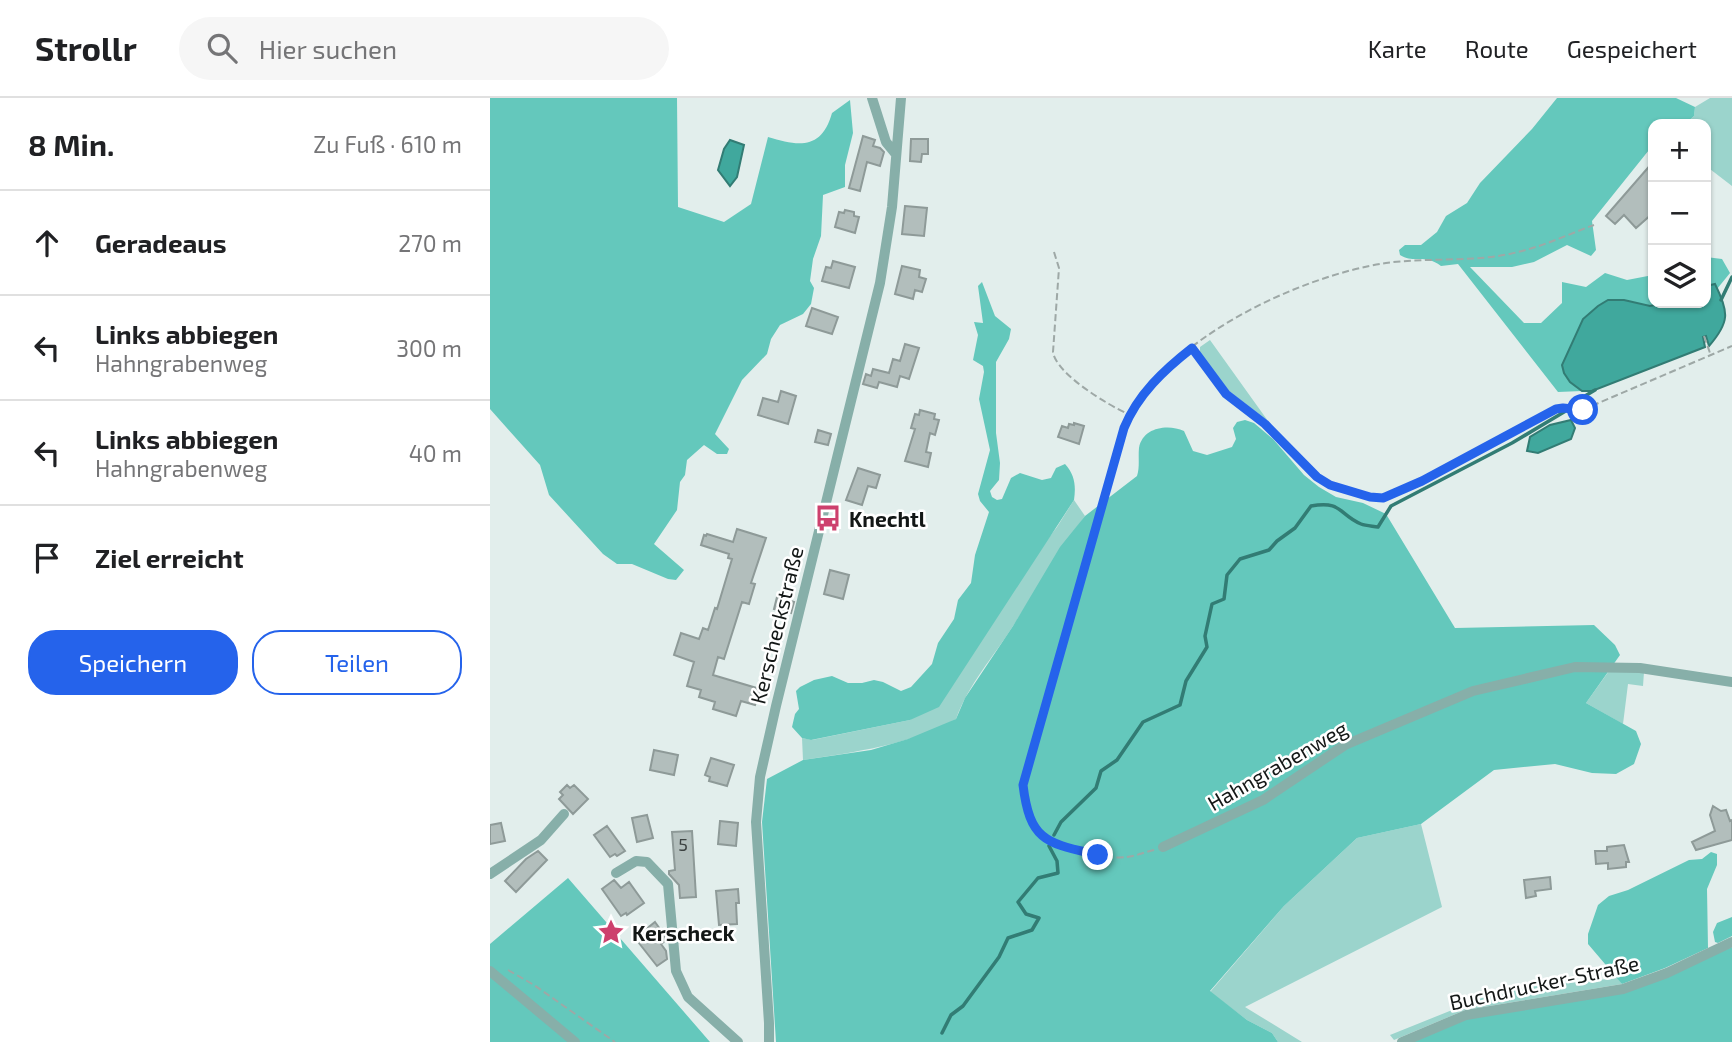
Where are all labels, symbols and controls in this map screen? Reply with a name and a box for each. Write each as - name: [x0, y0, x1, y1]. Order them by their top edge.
- search box: [179, 17, 669, 80]
- text: Strollr: [35, 28, 137, 68]
- icon: search: [203, 29, 241, 67]
- text: Hier suchen: [259, 33, 397, 64]
- text: Karte: [1368, 34, 1427, 63]
- text: Route: [1465, 34, 1529, 63]
- text: Gespeichert: [1567, 34, 1697, 63]
- map controls: [1648, 119, 1711, 308]
- button: +: [1648, 119, 1711, 182]
- text: 8 Min.: [28, 126, 114, 162]
- text: Zu Fuß · 610 m: [313, 130, 462, 158]
- button: −: [1648, 182, 1711, 245]
- icon: ahead: [28, 224, 66, 262]
- text: Geradeaus: [95, 227, 227, 258]
- text: 270 m: [398, 229, 462, 257]
- button: layers: [1648, 245, 1711, 308]
- text: Links abbiegen: [95, 318, 279, 349]
- icon: left: [28, 329, 66, 367]
- text: 300 m: [396, 334, 462, 362]
- text: Hahngrabenweg: [95, 349, 267, 377]
- route start: [1567, 394, 1598, 425]
- text: Links abbiegen: [95, 423, 279, 454]
- icon: left: [28, 434, 66, 472]
- text: 40 m: [409, 439, 462, 467]
- text: Hahngrabenweg: [95, 454, 267, 482]
- bus stop icon: Knechtl: [813, 503, 843, 533]
- place label: Knechtl: [849, 506, 926, 531]
- icon: arrive: [28, 539, 66, 577]
- text: Ziel erreicht: [95, 542, 244, 573]
- street label: Kerscheckstraße: [744, 544, 808, 706]
- button: Speichern: [28, 630, 238, 695]
- button: Teilen: [252, 630, 462, 695]
- street label: Hahngrabenweg: [1203, 715, 1352, 815]
- house number: 5: [678, 833, 688, 855]
- route end: [1082, 839, 1113, 870]
- place icon: Kerscheck: [596, 917, 626, 947]
- place label: Kerscheck: [632, 920, 735, 945]
- street label: Buchdrucker-Straße: [1447, 950, 1641, 1014]

